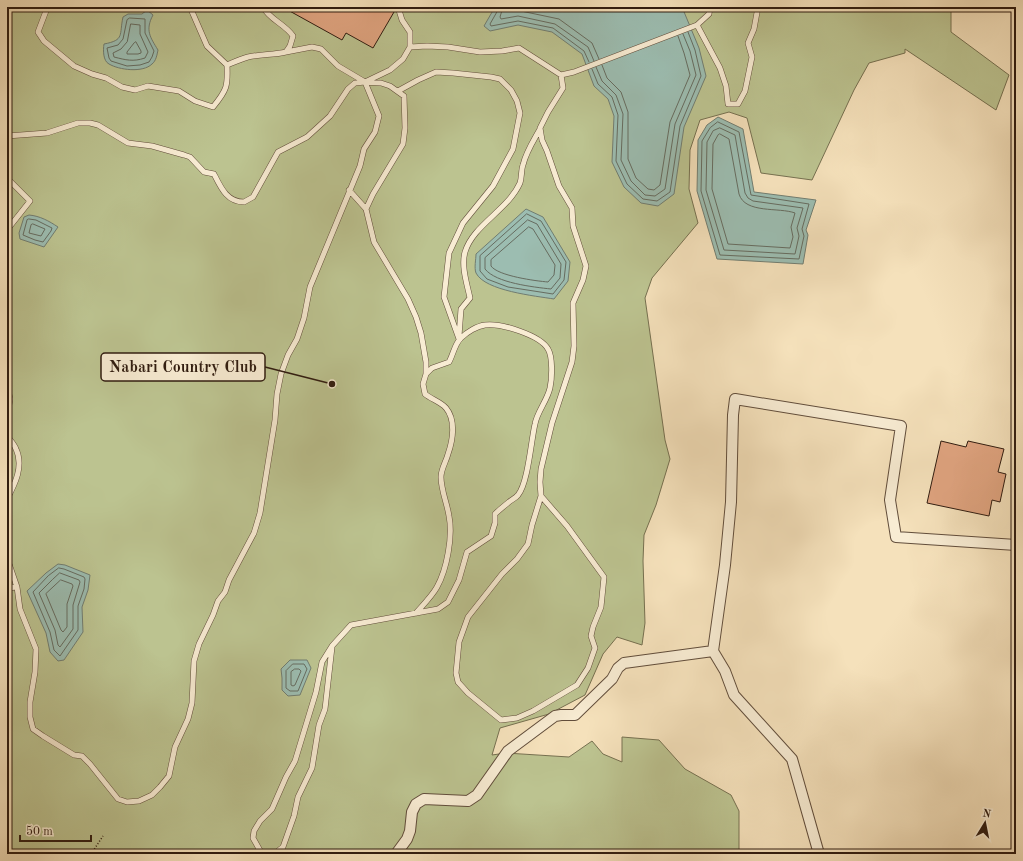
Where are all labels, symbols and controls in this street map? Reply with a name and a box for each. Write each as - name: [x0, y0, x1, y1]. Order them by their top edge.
- callout: Nabari Country Club: [101, 353, 265, 381]
- text: Nabari Country Club: [109, 360, 257, 376]
- north arrow: [965, 803, 1005, 843]
- text: N: [981, 808, 992, 821]
- scale bar: [20, 817, 91, 843]
- text: 50 m: [26, 825, 53, 838]

